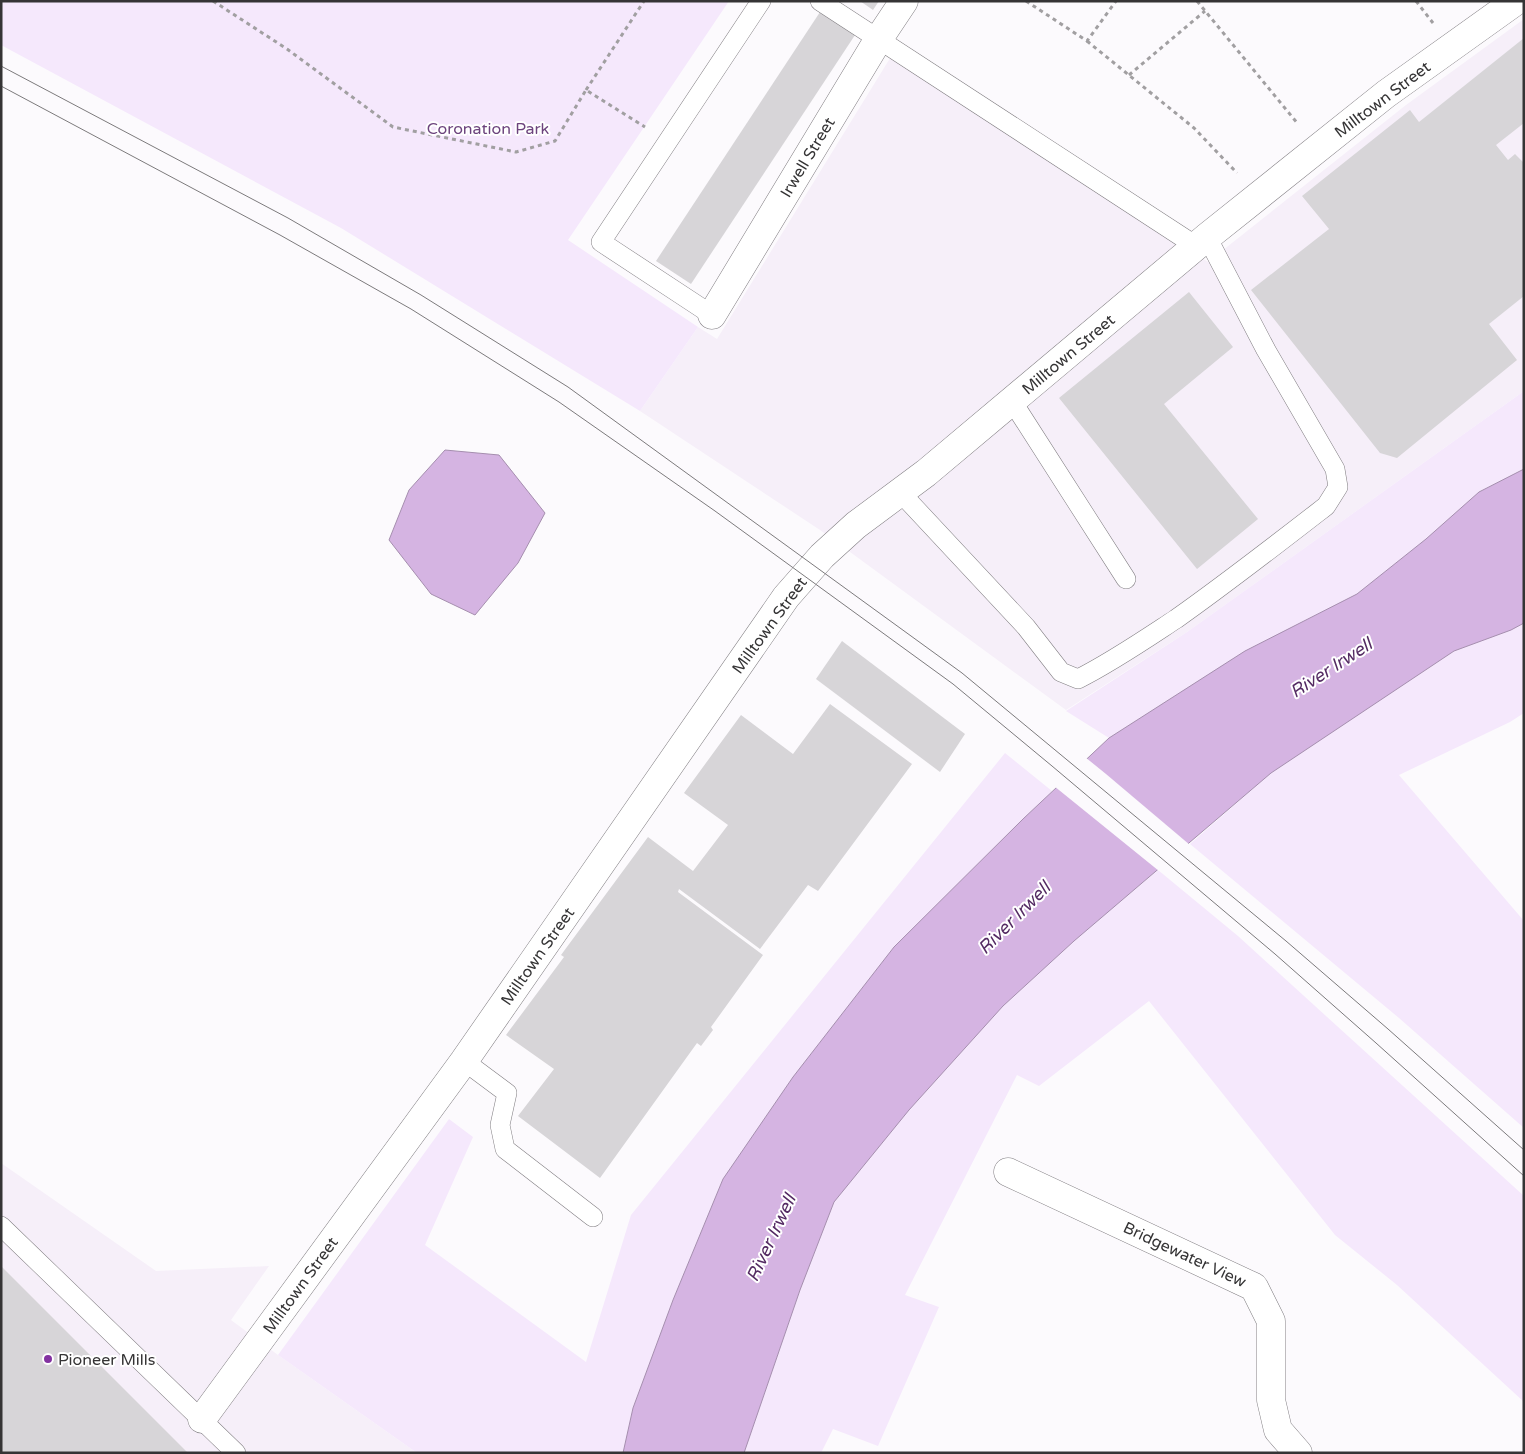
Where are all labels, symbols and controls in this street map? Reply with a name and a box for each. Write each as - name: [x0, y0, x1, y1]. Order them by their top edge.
- street label: Milltown Street: [1331, 57, 1435, 142]
- street label: Irwell Street: [776, 114, 840, 201]
- park label: Coronation Park: [427, 119, 550, 139]
- street label: Milltown Street: [1018, 310, 1119, 399]
- street label: Milltown Street: [728, 573, 812, 678]
- water label: River Irwell: [1286, 632, 1378, 703]
- water label: River Irwell: [973, 875, 1057, 959]
- street label: Milltown Street: [497, 904, 579, 1009]
- water label: River Irwell: [741, 1189, 802, 1285]
- street label: Bridgewater View: [1120, 1218, 1250, 1292]
- street label: Milltown Street: [259, 1233, 343, 1338]
- place label: Pioneer Mills: [58, 1350, 155, 1370]
- marker: Pioneer Mills: [42, 1353, 54, 1365]

